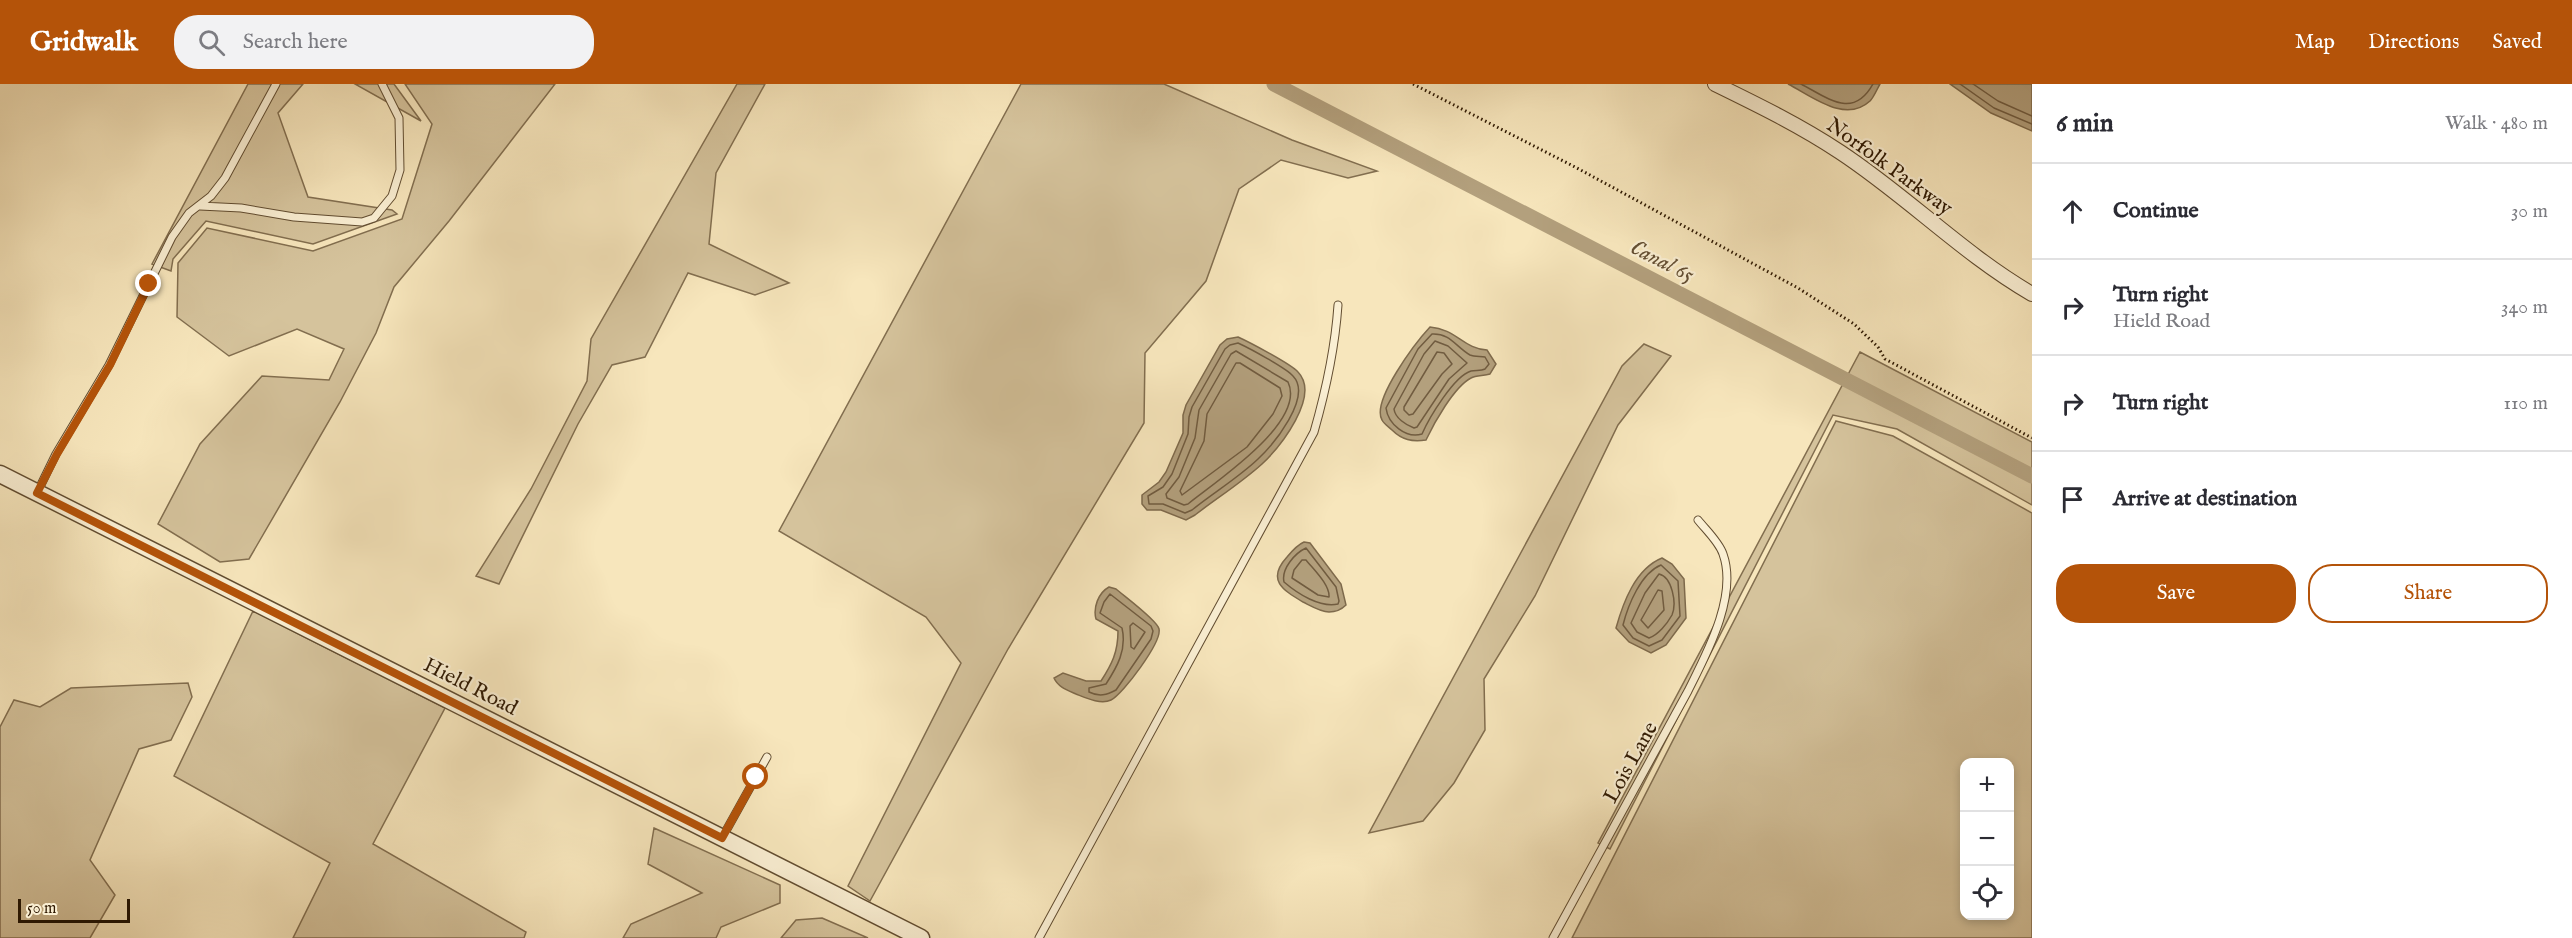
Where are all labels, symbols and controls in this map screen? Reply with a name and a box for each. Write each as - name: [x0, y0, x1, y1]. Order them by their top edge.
- search box: [174, 15, 594, 69]
- text: Gridwalk: [30, 25, 138, 60]
- icon: search: [195, 26, 228, 59]
- text: Search here: [243, 28, 348, 56]
- text: Map: [2295, 29, 2335, 56]
- text: Directions: [2368, 29, 2459, 56]
- text: Saved: [2492, 29, 2542, 56]
- text: 6 min: [2056, 107, 2114, 140]
- text: Walk · 480 m: [2445, 111, 2548, 136]
- street label: Norfolk Parkway: [1821, 112, 1958, 223]
- icon: ahead: [2056, 195, 2089, 228]
- text: Continue: [2113, 197, 2199, 225]
- text: 30 m: [2511, 199, 2548, 224]
- water label: Canal 65: [1625, 234, 1699, 290]
- route end: [135, 270, 161, 296]
- text: Turn right: [2113, 281, 2208, 309]
- icon: right: [2056, 291, 2089, 324]
- text: 340 m: [2501, 295, 2548, 320]
- text: Hield Road: [2113, 309, 2210, 334]
- icon: right: [2056, 387, 2089, 420]
- text: Turn right: [2113, 389, 2208, 417]
- text: 110 m: [2504, 391, 2548, 416]
- icon: arrive: [2056, 483, 2089, 516]
- text: Arrive at destination: [2113, 485, 2297, 513]
- button: Save: [2056, 564, 2296, 623]
- button: Share: [2308, 564, 2548, 623]
- street label: Hield Road: [419, 652, 523, 723]
- street label: Lois Lane: [1598, 717, 1665, 808]
- map controls: [1960, 758, 2014, 920]
- button: +: [1960, 758, 2014, 812]
- route start: [742, 763, 768, 789]
- button: −: [1960, 812, 2014, 866]
- button: locate: [1960, 866, 2014, 920]
- scale bar: [18, 896, 130, 924]
- text: 50 m: [27, 899, 56, 919]

